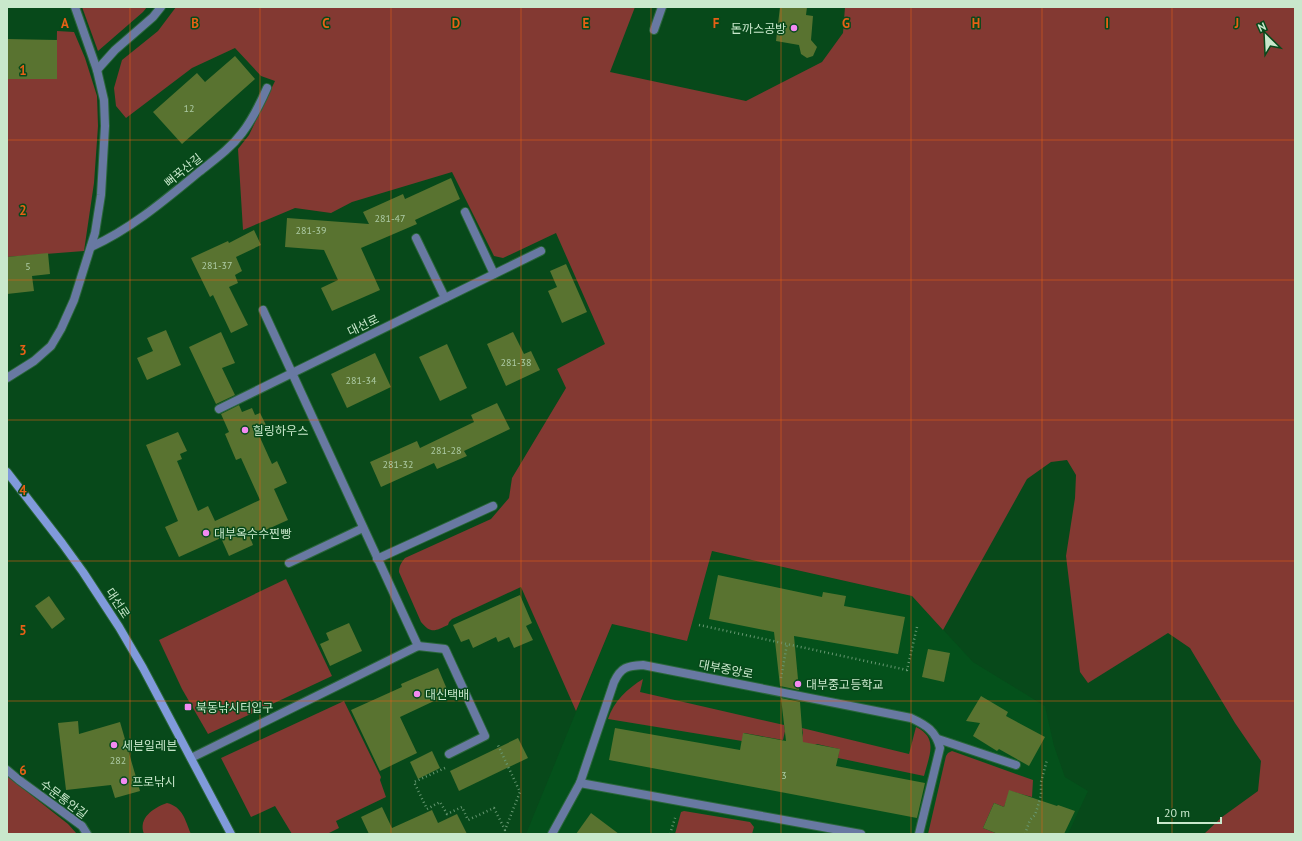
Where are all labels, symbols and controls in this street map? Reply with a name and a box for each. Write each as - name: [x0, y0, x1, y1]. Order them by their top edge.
- text: A: [61, 15, 69, 32]
- text: B: [191, 15, 199, 32]
- text: C: [322, 15, 330, 32]
- text: D: [452, 15, 460, 32]
- text: E: [583, 15, 590, 32]
- text: F: [713, 15, 720, 32]
- text: G: [842, 15, 850, 32]
- text: H: [972, 15, 980, 32]
- text: I: [1105, 15, 1109, 32]
- text: J: [1234, 15, 1239, 32]
- north arrow: [1246, 16, 1286, 56]
- text: N: [1256, 19, 1268, 35]
- place label: 돈까스공방: [731, 21, 786, 36]
- marker: 돈까스공방: [789, 23, 799, 33]
- text: 1: [19, 62, 27, 79]
- house number: 12: [184, 102, 194, 115]
- street label: 뻐꾹산길: [161, 150, 205, 190]
- text: 2: [19, 202, 27, 219]
- house number: 281-47: [375, 212, 405, 225]
- house number: 281-39: [296, 224, 326, 237]
- house number: 281-37: [202, 259, 232, 272]
- house number: 5: [25, 260, 31, 273]
- street label: 대선로: [345, 311, 381, 339]
- text: 3: [19, 342, 27, 359]
- house number: 281-38: [501, 356, 531, 369]
- house number: 281-34: [346, 374, 377, 387]
- place label: 힐링하우스: [253, 423, 308, 438]
- marker: 힐링하우스: [240, 425, 250, 435]
- house number: 281-28: [431, 444, 461, 457]
- house number: 281-32: [383, 458, 413, 471]
- text: 4: [19, 482, 27, 499]
- place label: 대부옥수수찐빵: [214, 526, 291, 541]
- marker: 대부옥수수찐빵: [201, 528, 211, 538]
- street label: 대선로: [103, 585, 133, 621]
- text: 5: [19, 622, 27, 639]
- street label: 대부중앙로: [697, 656, 755, 682]
- place label: 대부중고등학교: [806, 677, 883, 692]
- marker: 대부중고등학교: [793, 679, 803, 689]
- place label: 대신택배: [425, 687, 469, 702]
- marker: 대신택배: [412, 689, 422, 699]
- place label: 북동낚시터입구: [196, 700, 273, 715]
- marker: 북동낚시터입구: [183, 702, 193, 712]
- place label: 세븐일레븐: [122, 738, 177, 753]
- marker: 세븐일레븐: [109, 740, 119, 750]
- house number: 282: [110, 754, 126, 767]
- text: 6: [19, 762, 27, 779]
- house number: 3: [781, 769, 787, 782]
- place label: 프로낚시: [132, 774, 176, 789]
- street label: 수문통안길: [37, 776, 91, 822]
- marker: 프로낚시: [119, 776, 129, 786]
- scale bar: [1158, 799, 1221, 825]
- text: 20 m: [1164, 805, 1190, 820]

